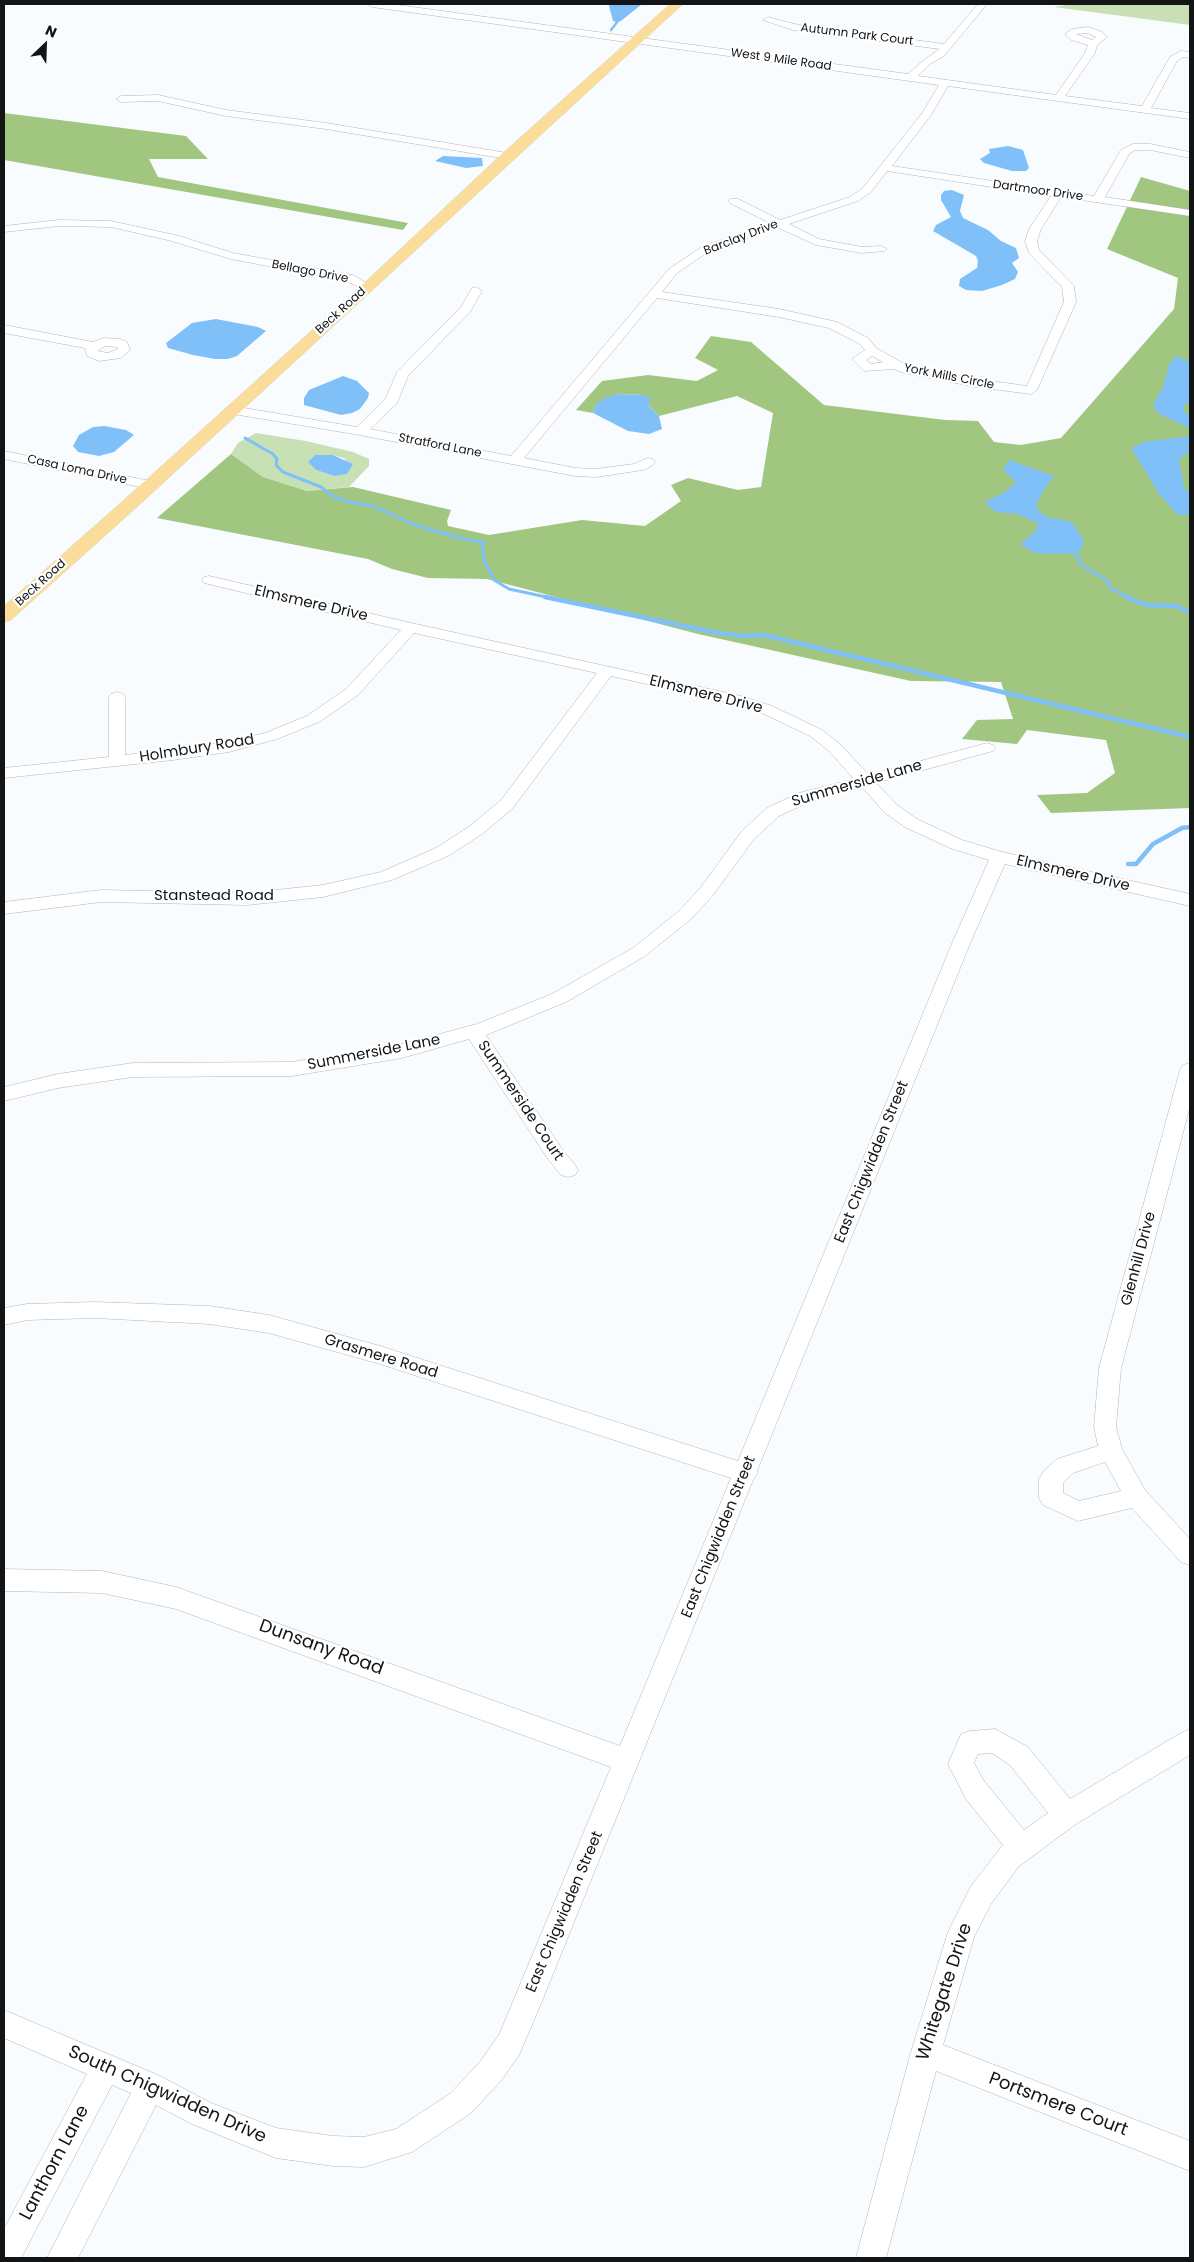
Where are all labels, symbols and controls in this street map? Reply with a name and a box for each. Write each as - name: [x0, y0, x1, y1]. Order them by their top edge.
- north arrow: [20, 20, 70, 70]
- text: N: [42, 20, 60, 43]
- street label: Autumn Park Court: [800, 21, 914, 49]
- street label: West 9 Mile Road: [730, 46, 832, 74]
- street label: Dartmoor Drive: [992, 178, 1084, 204]
- street label: Barclay Drive: [702, 217, 780, 259]
- street label: Bellago Drive: [270, 258, 350, 286]
- street label: Beck Road: [313, 285, 369, 337]
- street label: York Mills Circle: [903, 361, 995, 393]
- street label: Stratford Lane: [397, 431, 483, 461]
- street label: Casa Loma Drive: [26, 452, 128, 488]
- street label: Beck Road: [13, 557, 69, 609]
- street label: Elmsmere Drive: [253, 582, 369, 626]
- street label: Elmsmere Drive: [648, 672, 764, 718]
- street label: Holmbury Road: [138, 731, 256, 767]
- street label: Summerside Lane: [790, 757, 924, 811]
- street label: Elmsmere Drive: [1015, 852, 1131, 896]
- street label: Stanstead Road: [154, 887, 274, 905]
- street label: Summerside Lane: [306, 1031, 442, 1075]
- street label: Summerside Court: [473, 1038, 567, 1164]
- street label: East Chigwidden Street: [831, 1078, 913, 1246]
- street label: Glenhill Drive: [1118, 1210, 1160, 1308]
- street label: Grasmere Road: [322, 1331, 440, 1383]
- street label: East Chigwidden Street: [678, 1453, 760, 1621]
- street label: Dunsany Road: [256, 1616, 386, 1680]
- street label: East Chigwidden Street: [523, 1829, 607, 1995]
- street label: Whitegate Drive: [913, 1921, 977, 2063]
- street label: South Chigwidden Drive: [65, 2041, 269, 2149]
- street label: Portsmere Court: [985, 2069, 1131, 2141]
- street label: Lanthorn Lane: [16, 2102, 94, 2224]

